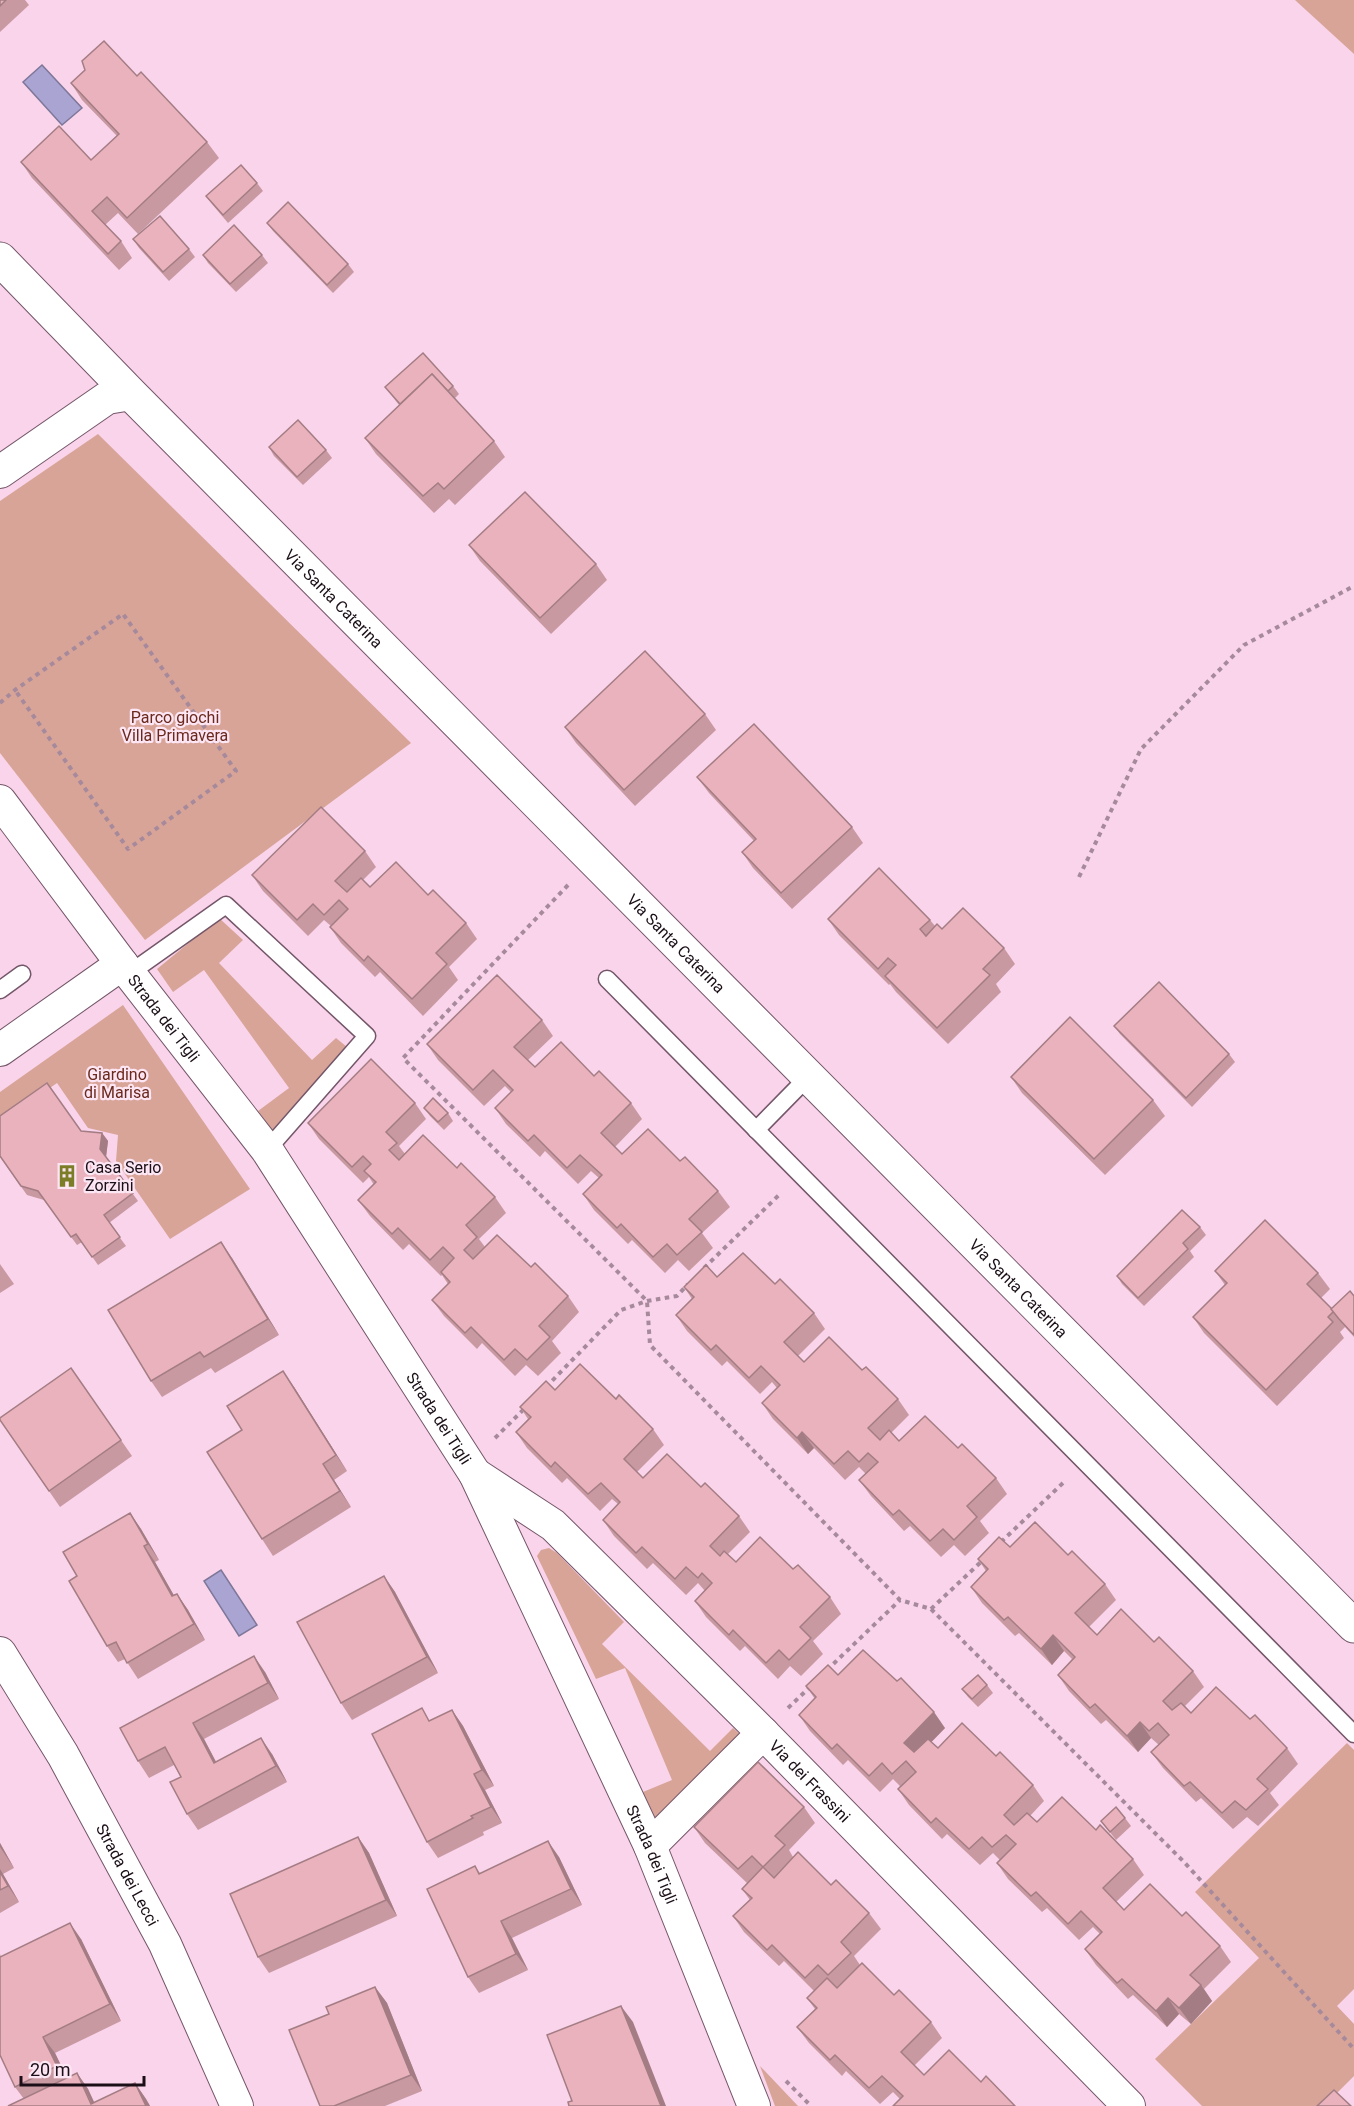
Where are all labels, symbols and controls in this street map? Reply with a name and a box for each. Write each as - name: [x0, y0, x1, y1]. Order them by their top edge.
- street label: Via Santa Caterina: [280, 545, 386, 652]
- park label: Parco giochi Villa Primavera: [122, 708, 228, 745]
- street label: Via Santa Caterina: [623, 890, 729, 997]
- street label: Strada dei Tigli: [124, 971, 204, 1066]
- park label: Giardino di Marisa: [84, 1065, 150, 1102]
- place label: Casa Serio Zorzini: [85, 1158, 161, 1195]
- building icon: Casa Serio Zorzini: [54, 1163, 80, 1189]
- street label: Via Santa Caterina: [965, 1235, 1071, 1342]
- street label: Strada dei Tigli: [402, 1369, 475, 1468]
- street label: Via dei Frassini: [765, 1736, 854, 1826]
- street label: Strada dei Tigli: [622, 1802, 681, 1907]
- street label: Strada dei Lecci: [92, 1821, 162, 1929]
- scale bar: [21, 2049, 144, 2087]
- text: 20 m: [30, 2059, 70, 2080]

